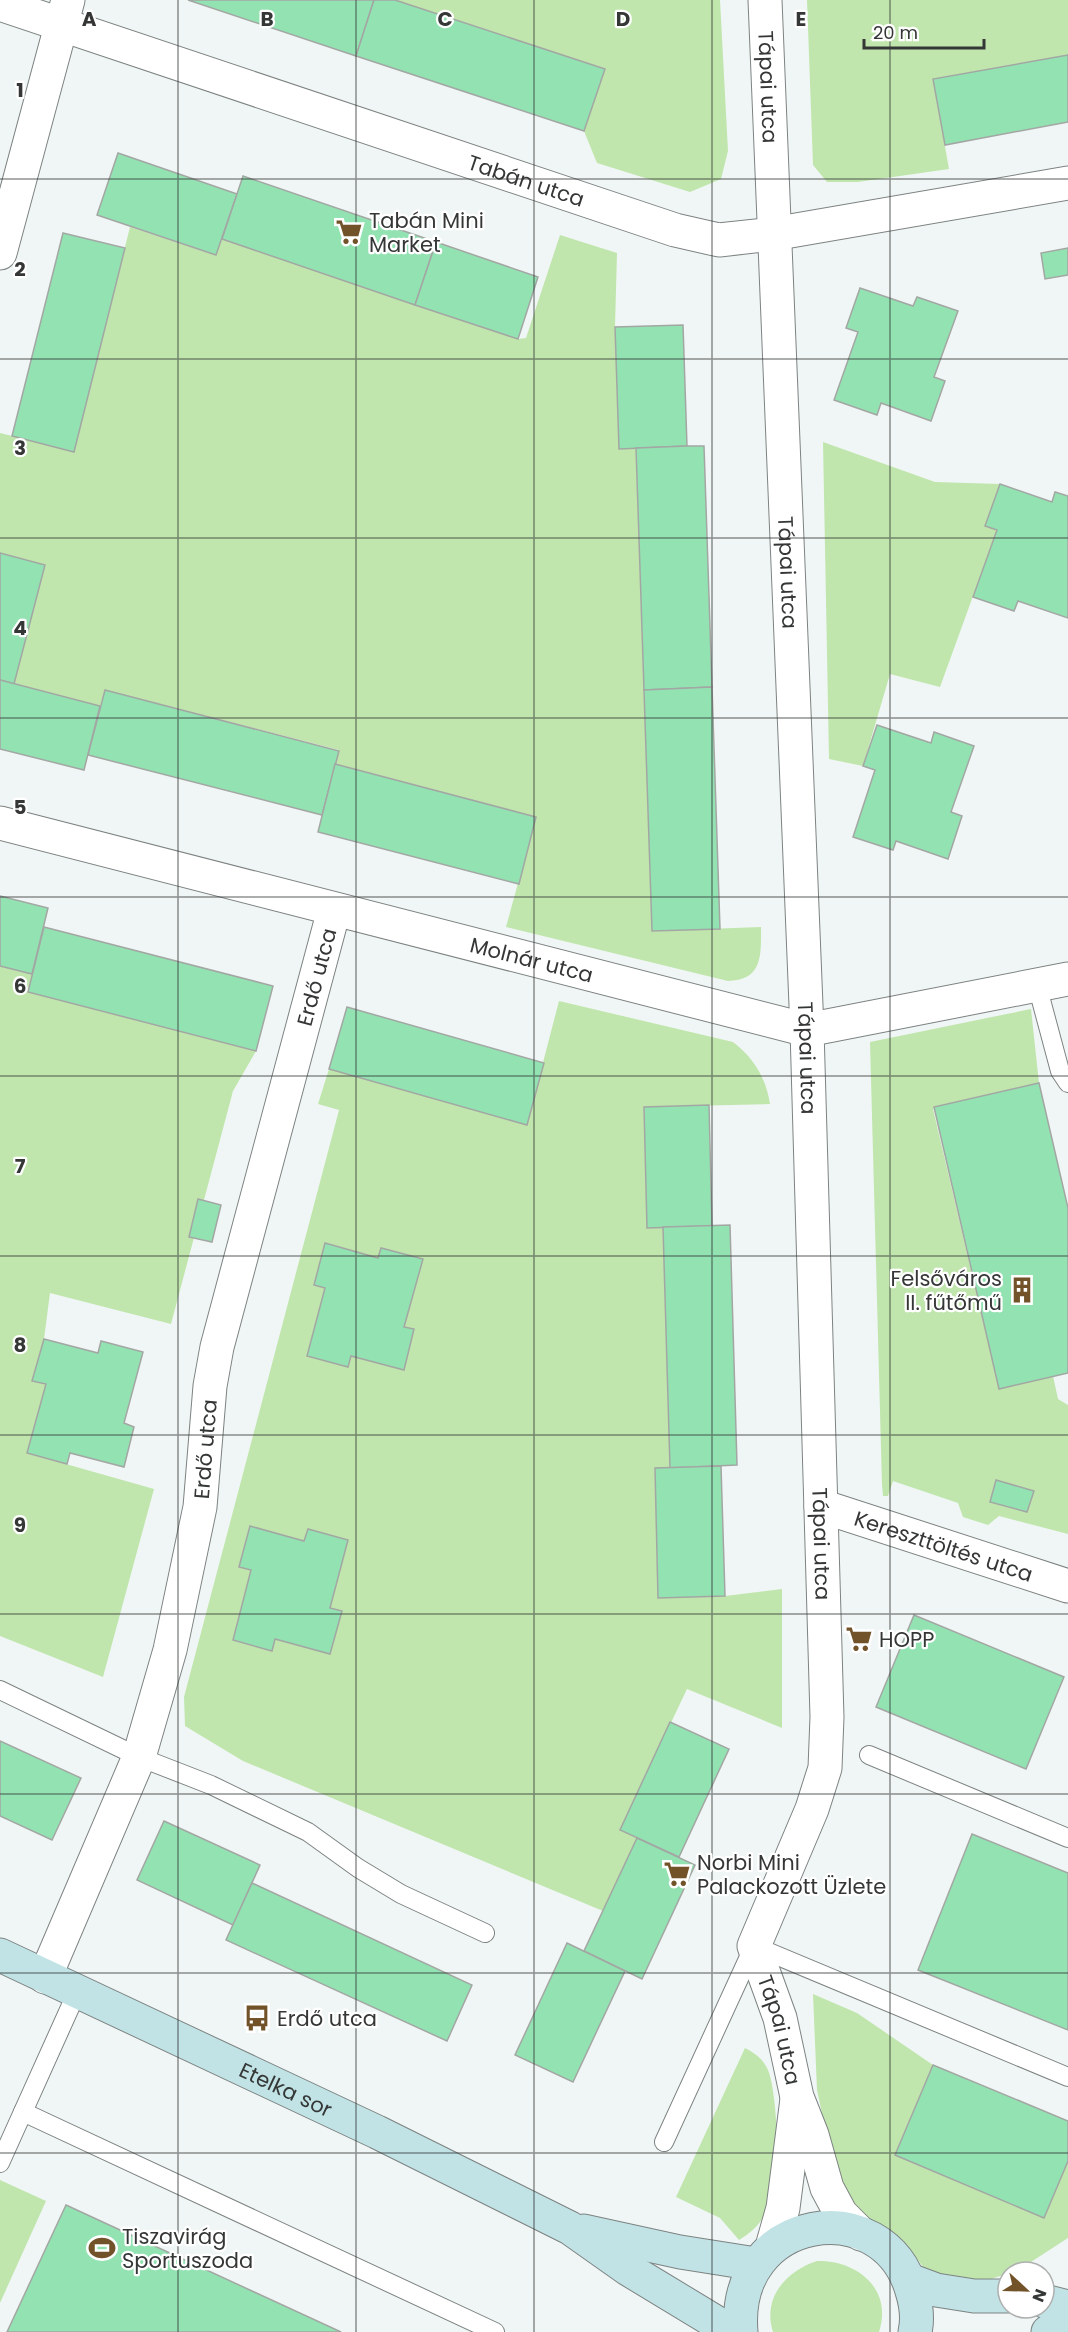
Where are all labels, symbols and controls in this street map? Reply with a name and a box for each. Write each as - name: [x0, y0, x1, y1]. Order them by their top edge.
- text: A: [82, 5, 97, 33]
- text: B: [260, 5, 274, 33]
- text: C: [437, 5, 453, 33]
- text: D: [616, 5, 630, 33]
- text: E: [796, 5, 806, 33]
- scale bar: [864, 12, 984, 50]
- text: 20 m: [873, 20, 918, 45]
- street label: Tápai utca: [752, 30, 785, 144]
- text: 1: [16, 76, 24, 104]
- street label: Tabán utca: [464, 147, 588, 213]
- place label: Tabán Mini Market: [369, 206, 484, 259]
- supermarket icon: Tabán Mini Market: [334, 217, 364, 247]
- text: 2: [14, 255, 26, 283]
- text: 3: [14, 434, 26, 462]
- street label: Tápai utca: [772, 516, 805, 629]
- text: 4: [13, 614, 27, 642]
- text: 5: [14, 793, 27, 821]
- street label: Erdő utca: [289, 925, 343, 1029]
- street label: Molnár utca: [467, 930, 596, 989]
- text: 6: [14, 972, 26, 1000]
- street label: Tápai utca: [791, 1001, 824, 1115]
- text: 7: [15, 1152, 26, 1180]
- place label: Felsőváros II. fűtőmű: [891, 1264, 1002, 1317]
- building icon: Felsőváros II. fűtőmű: [1007, 1275, 1037, 1305]
- text: 8: [14, 1331, 26, 1359]
- street label: Erdő utca: [186, 1398, 223, 1500]
- street label: Tápai utca: [806, 1487, 838, 1601]
- street label: Kereszttöltés utca: [851, 1503, 1037, 1588]
- text: 9: [14, 1511, 26, 1539]
- supermarket icon: HOPP: [844, 1624, 874, 1654]
- place label: HOPP: [879, 1625, 934, 1654]
- place label: Norbi Mini Palackozott Üzlete: [697, 1848, 886, 1901]
- supermarket icon: Norbi Mini Palackozott Üzlete: [662, 1859, 692, 1889]
- street label: Tápai utca: [751, 1971, 808, 2087]
- bus stop icon: Erdő utca: [242, 2003, 272, 2033]
- place label: Erdő utca: [277, 2004, 377, 2033]
- street label: Etelka sor: [235, 2055, 337, 2124]
- place label: Tiszavirág Sportuszoda: [122, 2222, 253, 2275]
- sports icon: Tiszavirág Sportuszoda: [87, 2233, 117, 2263]
- north arrow: [996, 2260, 1056, 2320]
- text: N: [1027, 2286, 1052, 2305]

